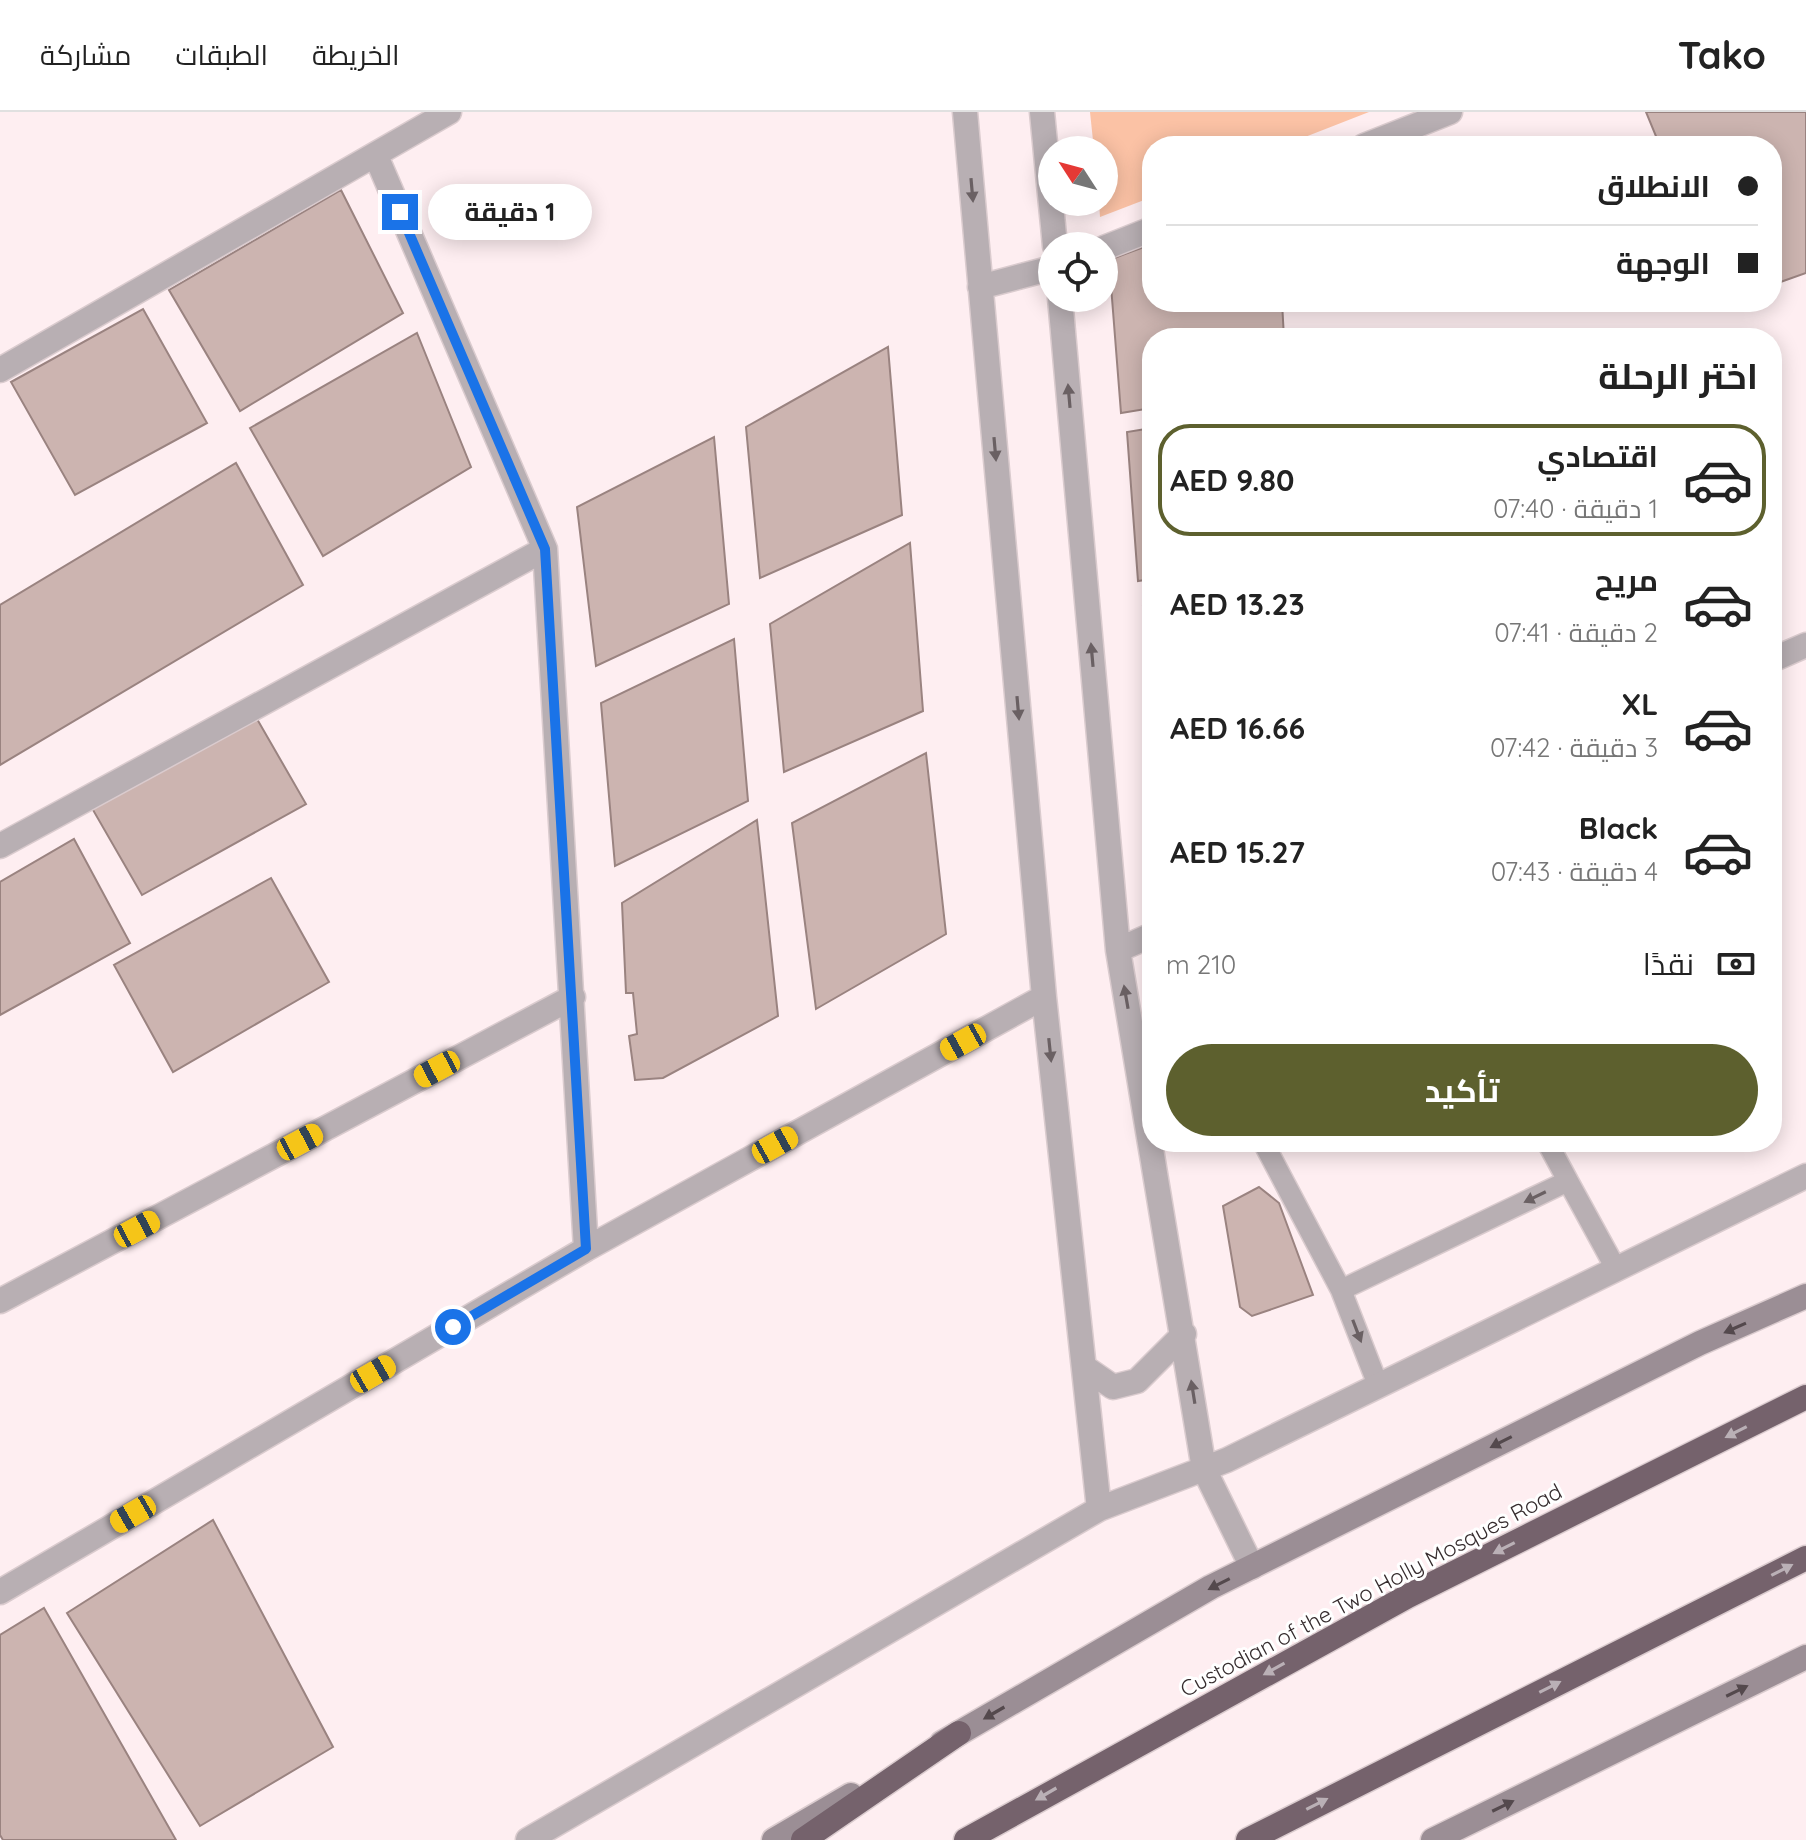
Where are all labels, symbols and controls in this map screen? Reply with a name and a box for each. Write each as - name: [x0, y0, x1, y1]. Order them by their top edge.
- text: Tako: [1678, 31, 1766, 79]
- text: مشاركة: [40, 37, 131, 72]
- text: الطبقات: [175, 37, 268, 72]
- text: الخريطة: [312, 37, 399, 72]
- north arrow: [1038, 136, 1118, 216]
- map controls: [1038, 136, 1118, 312]
- text: الانطلاق: [1597, 167, 1710, 205]
- one-way arrow: [966, 178, 979, 203]
- callout: 1 دقيقة: [428, 184, 592, 240]
- route end: [382, 194, 418, 230]
- text: 1 دقيقة: [465, 195, 555, 228]
- button: locate: [1038, 232, 1118, 312]
- text: الوجهة: [1616, 244, 1710, 282]
- text: اختر الرحلة: [1598, 353, 1758, 398]
- one-way arrow: [1062, 383, 1075, 408]
- one-way arrow: [989, 437, 1002, 462]
- text: اقتصادي: [1537, 437, 1658, 475]
- icon: car: [1682, 444, 1754, 516]
- text: AED 9.80: [1170, 461, 1294, 499]
- text: 1 دقيقة · 07:40: [1493, 492, 1658, 525]
- text: مريح: [1595, 561, 1658, 599]
- icon: car: [1682, 568, 1754, 640]
- text: AED 13.23: [1170, 585, 1305, 623]
- text: 2 دقيقة · 07:41: [1494, 616, 1658, 649]
- one-way arrow: [1085, 642, 1098, 667]
- text: XL: [1621, 685, 1658, 723]
- icon: car: [1682, 692, 1754, 764]
- one-way arrow: [1012, 696, 1025, 721]
- text: AED 16.66: [1170, 709, 1305, 747]
- text: 3 دقيقة · 07:42: [1490, 731, 1658, 764]
- text: Black: [1579, 809, 1658, 847]
- icon: car: [1682, 816, 1754, 888]
- text: AED 15.27: [1170, 833, 1305, 871]
- text: 4 دقيقة · 07:43: [1491, 855, 1658, 888]
- icon: cash: [1714, 942, 1758, 986]
- text: نقدًا: [1643, 945, 1694, 983]
- text: 210 m: [1166, 948, 1236, 981]
- one-way arrow: [1120, 985, 1132, 1010]
- car: [936, 1020, 990, 1064]
- one-way arrow: [1043, 1038, 1056, 1063]
- button: تأكيد: [1166, 1044, 1758, 1136]
- car: [410, 1047, 464, 1091]
- car: [273, 1120, 327, 1164]
- car: [748, 1123, 802, 1167]
- one-way arrow: [1524, 1190, 1547, 1204]
- car: [110, 1207, 164, 1251]
- route start: [435, 1309, 471, 1345]
- one-way arrow: [1351, 1319, 1364, 1343]
- one-way arrow: [1723, 1321, 1747, 1334]
- car: [346, 1352, 400, 1396]
- one-way arrow: [1186, 1379, 1199, 1404]
- one-way arrow: [1725, 1425, 1748, 1439]
- one-way arrow: [1490, 1436, 1513, 1449]
- street label: Custodian of the Two Holly Mosques Road: [1175, 1477, 1567, 1703]
- car: [106, 1492, 160, 1536]
- one-way arrow: [1492, 1542, 1515, 1555]
- one-way arrow: [1771, 1564, 1794, 1577]
- one-way arrow: [1207, 1577, 1230, 1590]
- one-way arrow: [1262, 1663, 1285, 1676]
- one-way arrow: [1538, 1680, 1561, 1694]
- one-way arrow: [1725, 1685, 1748, 1698]
- one-way arrow: [982, 1706, 1005, 1720]
- one-way arrow: [1035, 1787, 1057, 1801]
- one-way arrow: [1306, 1797, 1329, 1811]
- one-way arrow: [1492, 1799, 1515, 1813]

